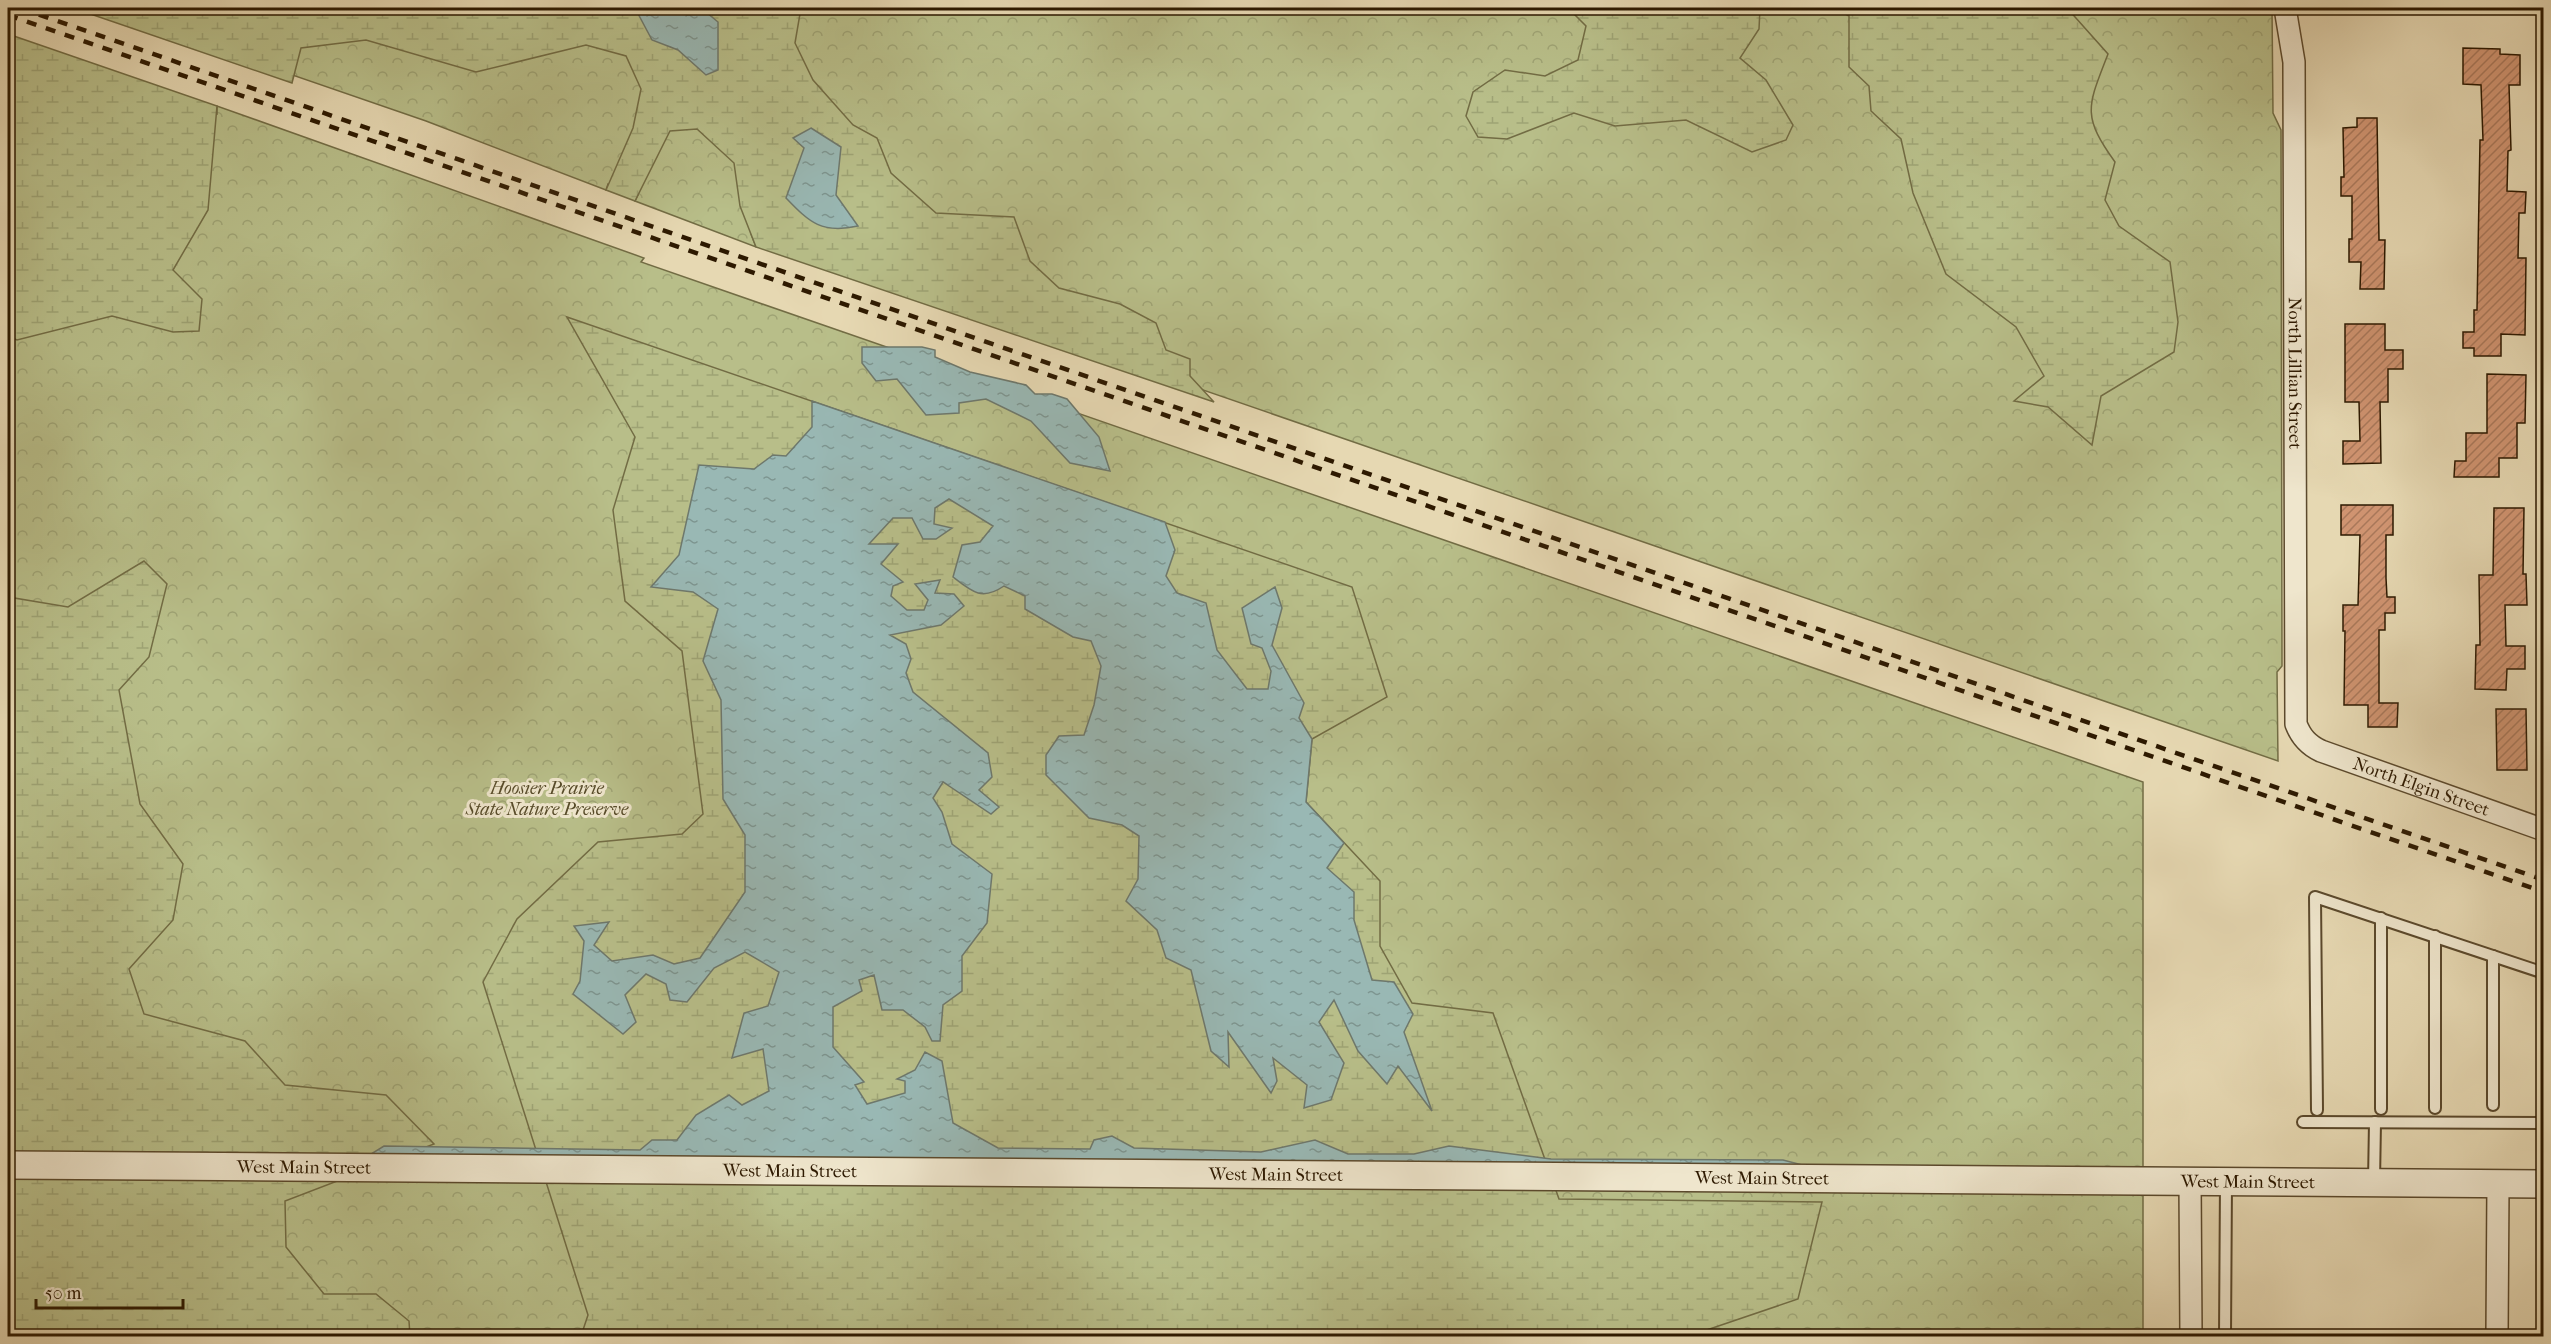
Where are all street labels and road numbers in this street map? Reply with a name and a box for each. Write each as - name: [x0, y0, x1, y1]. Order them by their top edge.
- street label: North Lillian Street: [2284, 297, 2305, 450]
- street label: North Elgin Street: [2350, 753, 2493, 821]
- street label: West Main Street: [236, 1157, 372, 1179]
- street label: West Main Street: [722, 1160, 858, 1182]
- street label: West Main Street: [1208, 1164, 1344, 1186]
- street label: West Main Street: [1694, 1168, 1830, 1190]
- street label: West Main Street: [2180, 1171, 2316, 1193]

